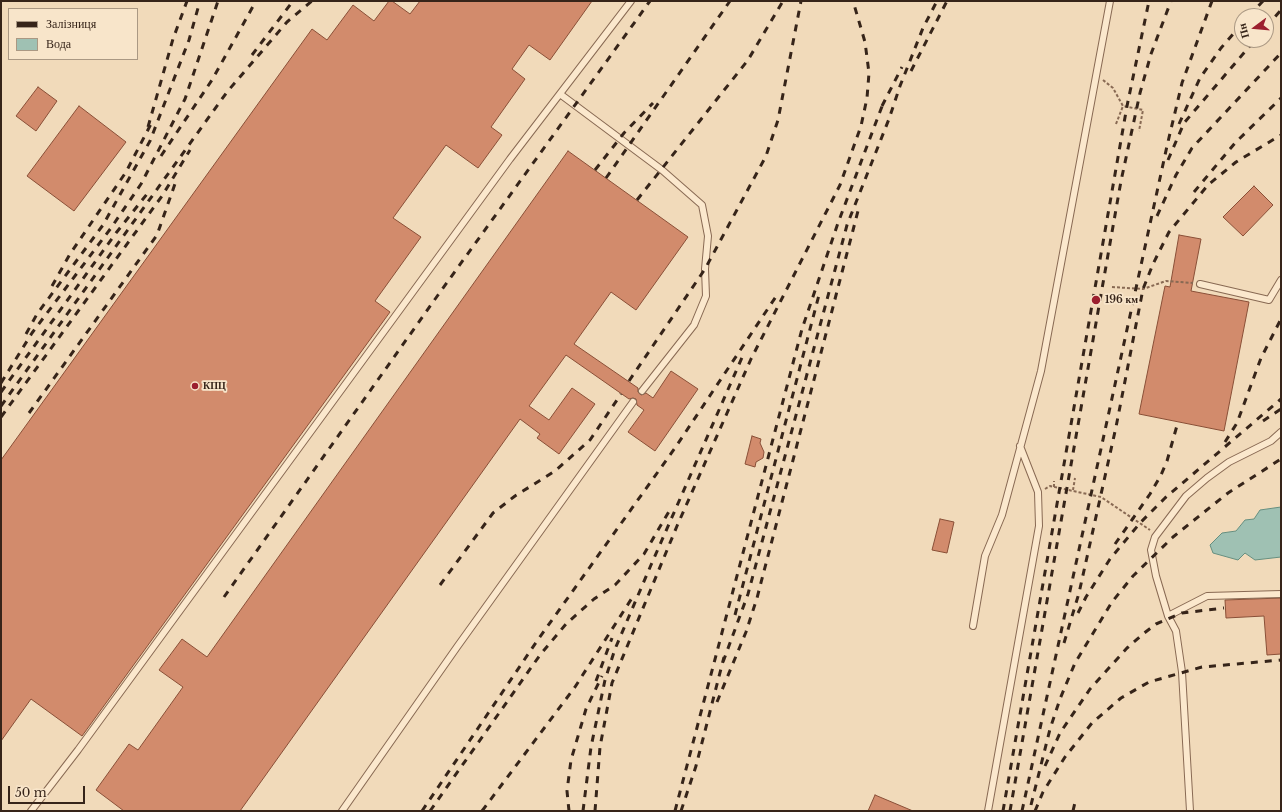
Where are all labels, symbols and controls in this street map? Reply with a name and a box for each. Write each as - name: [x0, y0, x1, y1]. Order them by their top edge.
- legend: [8, 8, 138, 60]
- north arrow: [1234, 8, 1274, 48]
- text: Залізниця: [46, 16, 96, 31]
- text: Пн: [1235, 22, 1252, 40]
- text: Вода: [46, 36, 71, 51]
- marker: 196 км: [1090, 294, 1102, 306]
- place label: 196 км: [1105, 294, 1138, 306]
- place label: КПЦ: [203, 380, 226, 392]
- marker: КПЦ: [190, 381, 200, 391]
- scale bar: [10, 778, 87, 804]
- text: 50 m: [15, 785, 47, 800]

